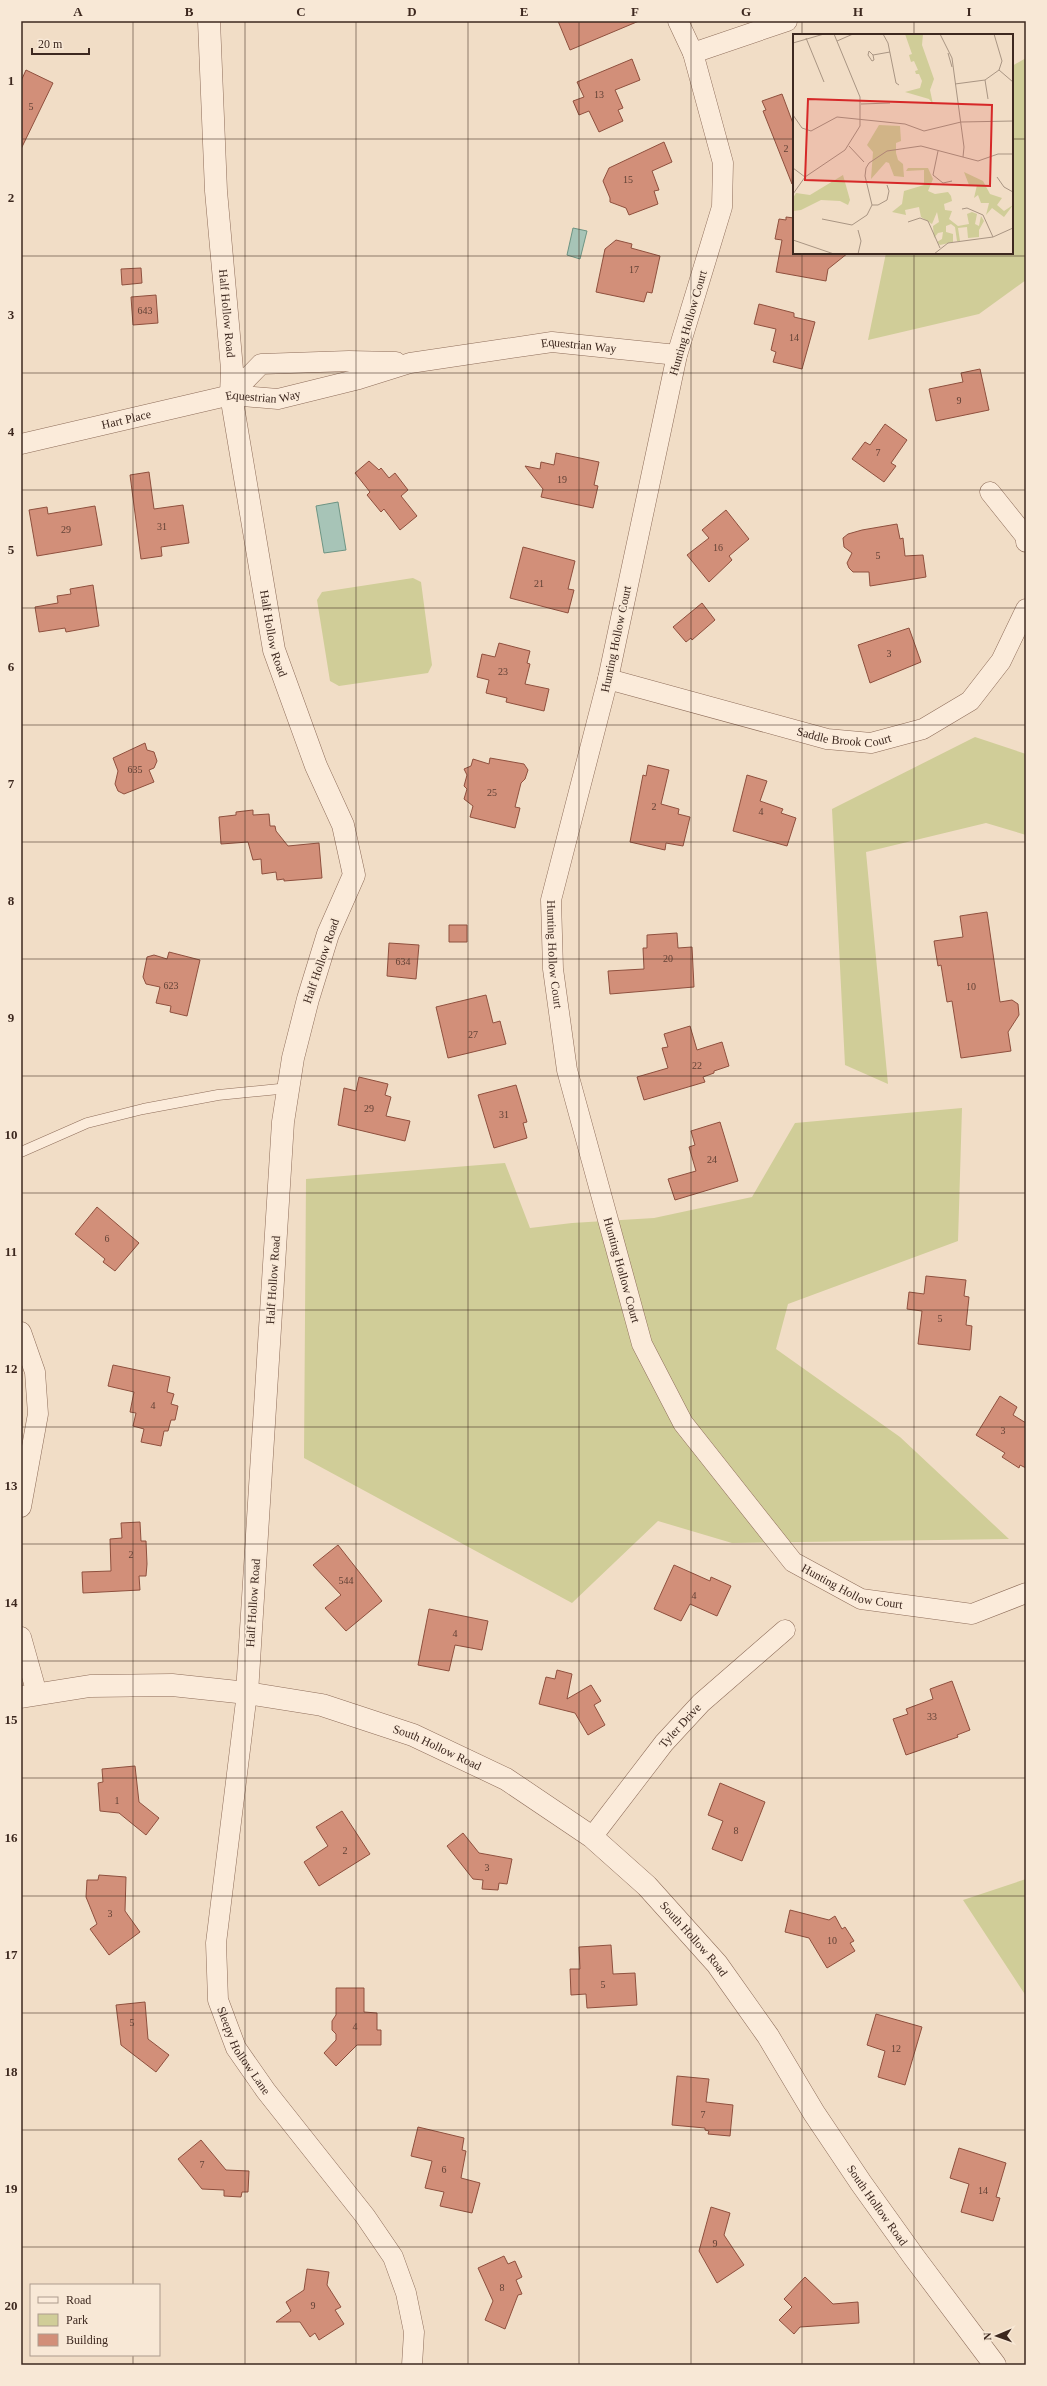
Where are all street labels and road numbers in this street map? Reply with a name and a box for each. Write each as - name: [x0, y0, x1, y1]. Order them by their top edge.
- street label: Hunting Hollow Court: [666, 268, 710, 377]
- street label: Half Hollow Road: [216, 269, 238, 358]
- street label: Equestrian Way: [540, 335, 617, 356]
- street label: Equestrian Way: [224, 387, 302, 406]
- street label: Hart Place: [100, 407, 152, 432]
- street label: Hunting Hollow Court: [598, 584, 634, 694]
- street label: Half Hollow Road: [257, 589, 290, 679]
- street label: Saddle Brook Court: [795, 724, 894, 750]
- street label: Hunting Hollow Court: [544, 900, 565, 1010]
- street label: Half Hollow Road: [300, 917, 342, 1005]
- street label: Hunting Hollow Court: [601, 1216, 643, 1325]
- street label: Half Hollow Road: [263, 1235, 283, 1325]
- street label: Half Hollow Road: [243, 1558, 263, 1648]
- street label: Hunting Hollow Court: [799, 1561, 904, 1612]
- street label: Tyler Drive: [656, 1701, 704, 1751]
- street label: South Hollow Road: [391, 1722, 483, 1773]
- street label: South Hollow Road: [657, 1898, 731, 1979]
- street label: Sleepy Hollow Lane: [214, 2005, 273, 2097]
- street label: South Hollow Road: [844, 2162, 911, 2248]

